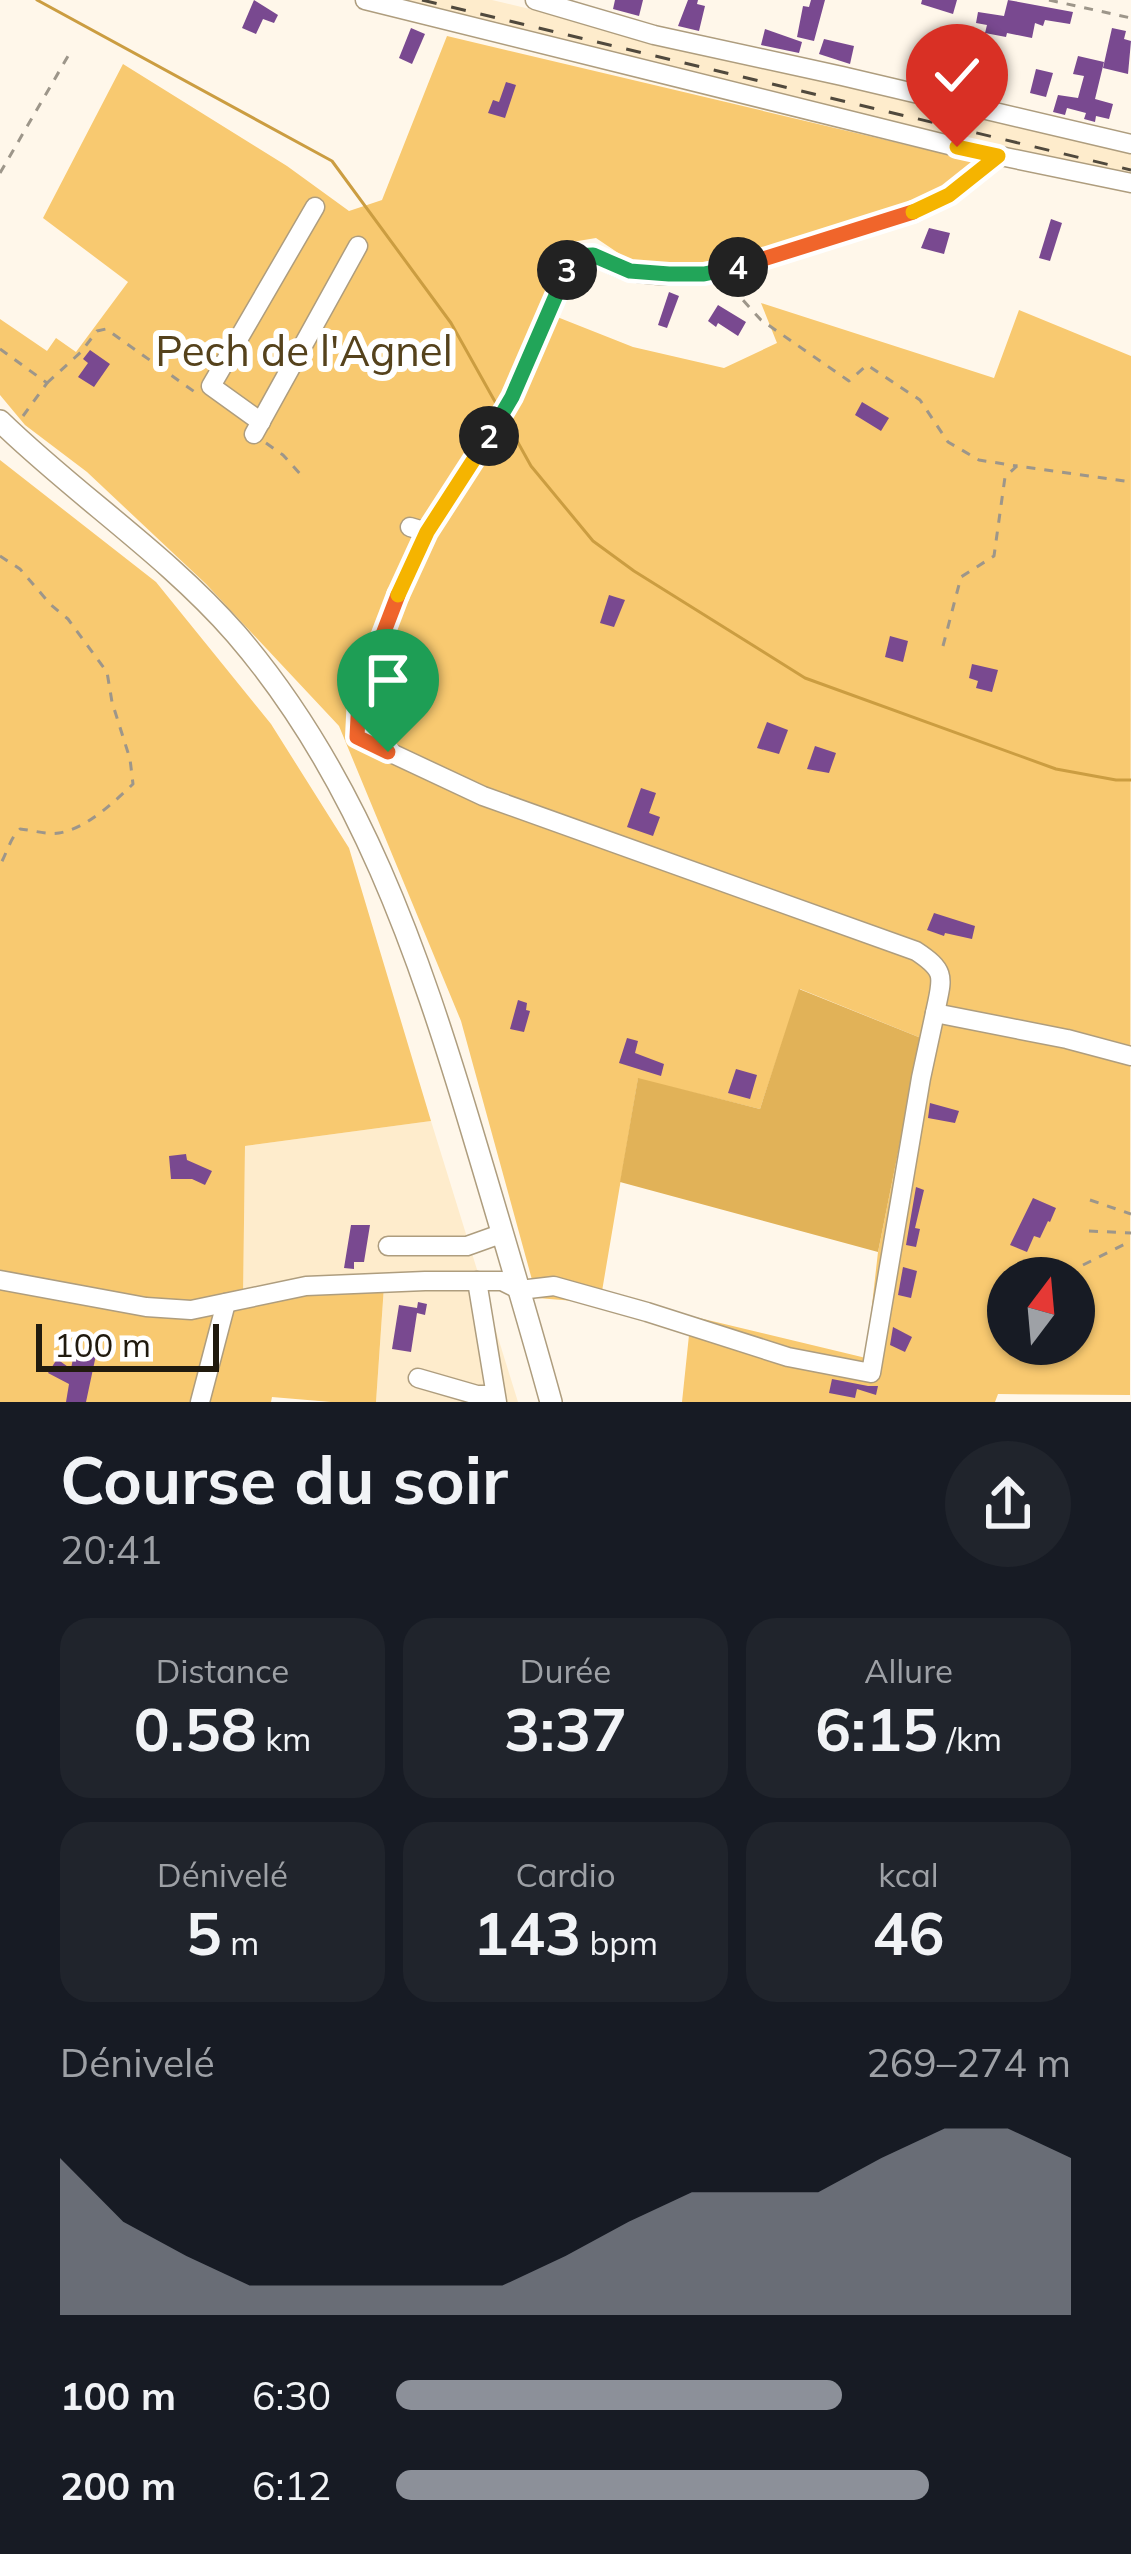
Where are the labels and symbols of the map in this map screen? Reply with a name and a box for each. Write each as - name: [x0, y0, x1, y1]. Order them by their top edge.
- pin: [906, 24, 1008, 147]
- pin: 4: [708, 237, 768, 297]
- pin: 3: [537, 240, 597, 300]
- park label: Pech de l'Agnel: [155, 324, 453, 377]
- pin: 2: [459, 406, 519, 466]
- pin: [337, 629, 439, 752]
- north arrow: [987, 1257, 1095, 1365]
- scale bar: [36, 1318, 219, 1371]

